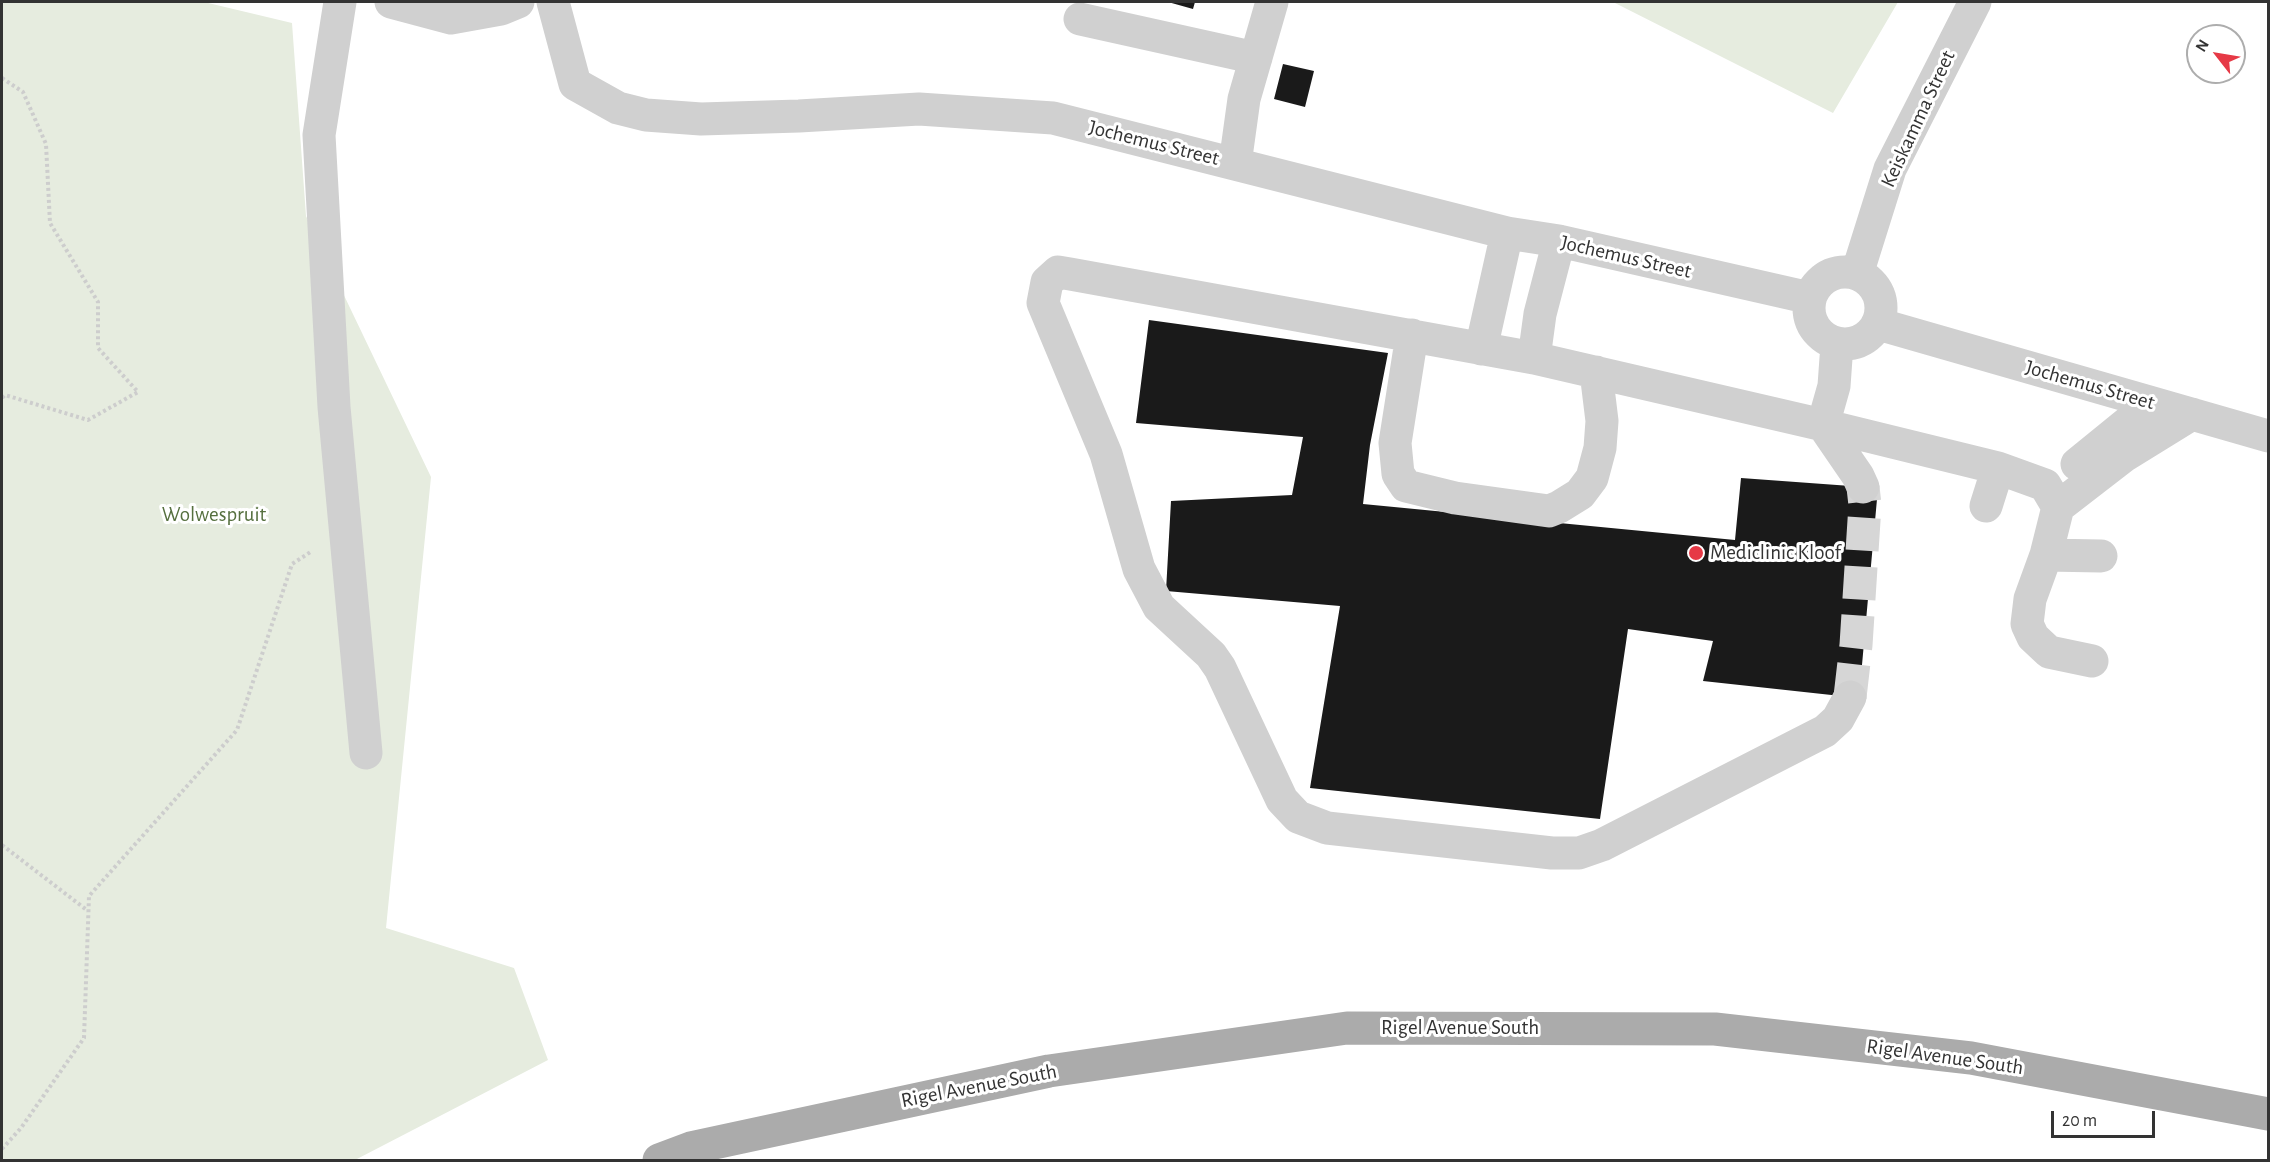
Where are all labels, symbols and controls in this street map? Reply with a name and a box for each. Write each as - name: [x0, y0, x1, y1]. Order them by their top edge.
- north arrow: [2186, 24, 2246, 84]
- text: N: [2193, 37, 2212, 55]
- street label: Keiskamma Street: [1875, 47, 1961, 191]
- street label: Jochemus Street: [1086, 115, 1222, 171]
- street label: Jochemus Street: [1558, 230, 1694, 284]
- street label: Jochemus Street: [2022, 355, 2158, 415]
- park label: Wolwespruit: [162, 502, 266, 528]
- place label: Mediclinic Kloof: [1710, 540, 1841, 566]
- marker: Mediclinic Kloof: [1687, 544, 1705, 562]
- street label: Rigel Avenue South: [1381, 1015, 1539, 1041]
- street label: Rigel Avenue South: [1865, 1034, 2025, 1080]
- street label: Rigel Avenue South: [899, 1059, 1059, 1113]
- scale bar: [2054, 1099, 2158, 1137]
- text: 20 m: [2062, 1112, 2097, 1130]

